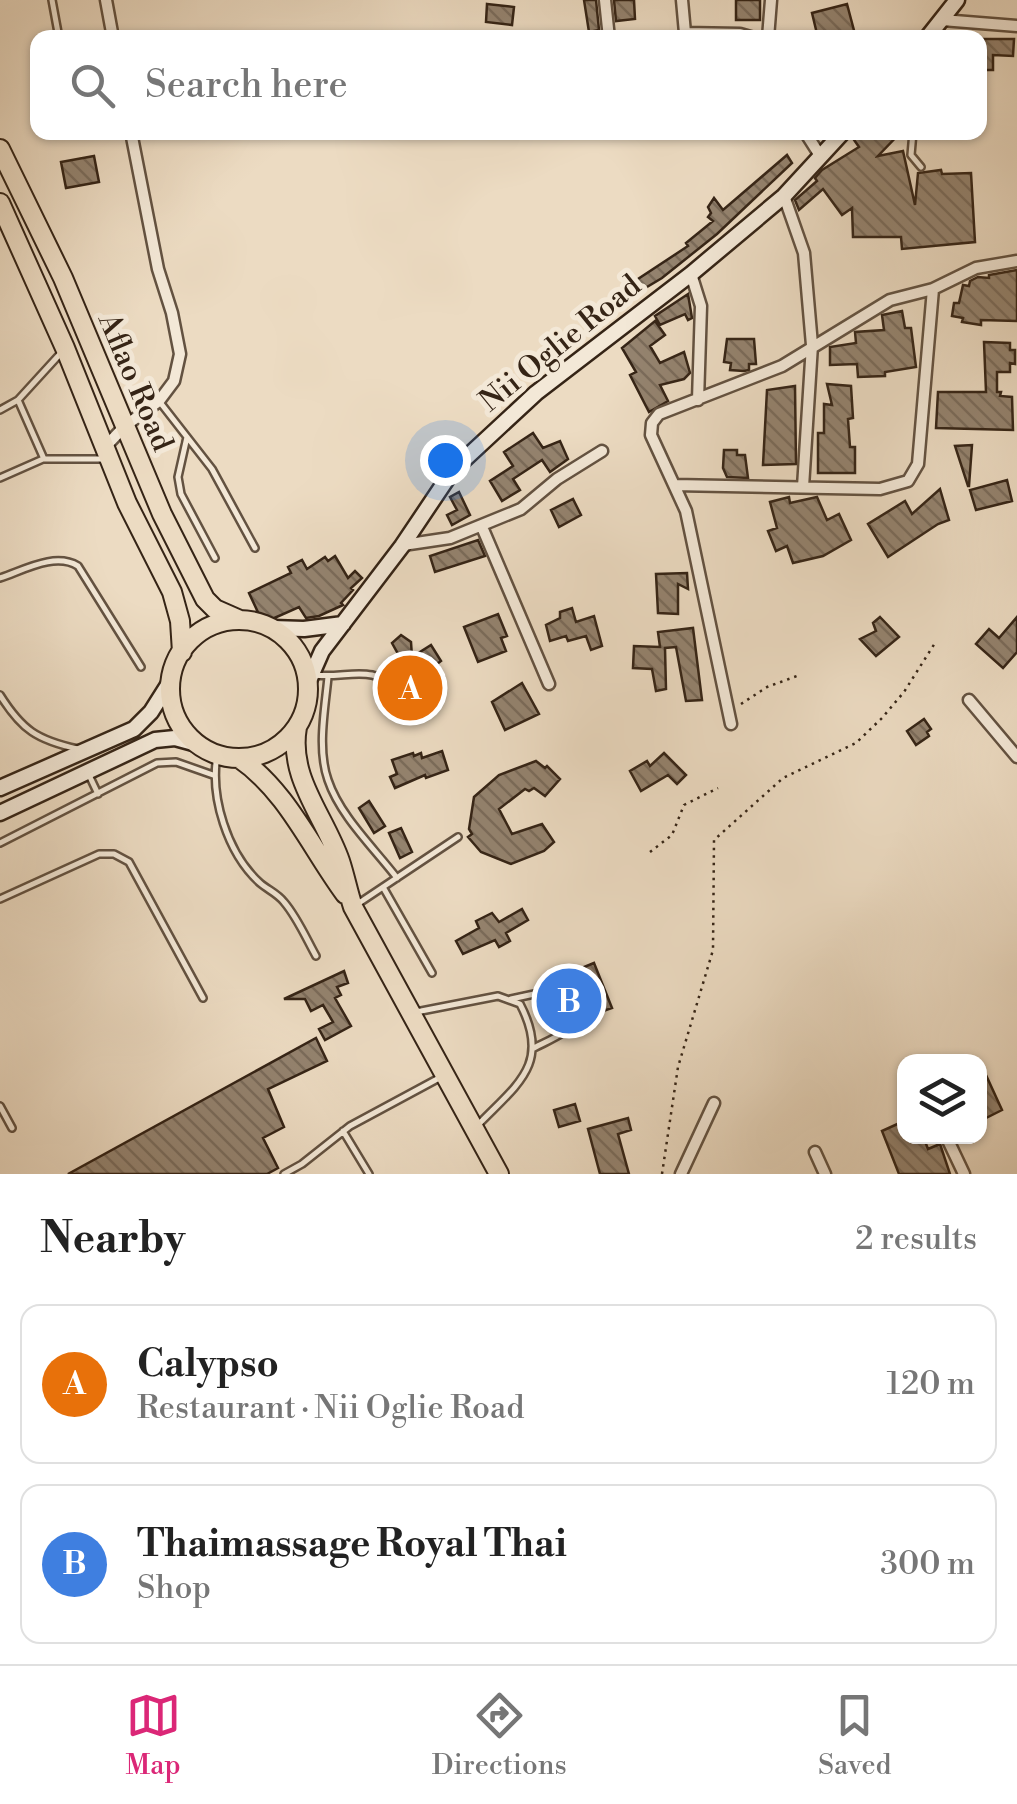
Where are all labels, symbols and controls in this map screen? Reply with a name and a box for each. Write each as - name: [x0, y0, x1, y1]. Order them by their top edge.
- search box: [30, 30, 987, 140]
- icon: search: [65, 58, 120, 113]
- text: Search here: [145, 62, 348, 109]
- street label: Nii Oglie Road: [472, 267, 649, 421]
- street label: Aflao Road: [89, 307, 181, 457]
- your location: [420, 435, 471, 486]
- pin: A: [378, 650, 442, 726]
- pin: B: [536, 964, 602, 1038]
- map controls: [897, 1054, 987, 1144]
- button: layers: [897, 1054, 987, 1144]
- text: Nearby: [40, 1213, 185, 1266]
- text: 2 results: [855, 1219, 977, 1259]
- text: Calypso: [137, 1341, 279, 1388]
- text: A: [63, 1364, 86, 1404]
- text: 120 m: [886, 1364, 975, 1404]
- text: Restaurant · Nii Oglie Road: [137, 1388, 524, 1428]
- text: Thaimassage Royal Thai: [137, 1521, 567, 1568]
- text: B: [62, 1544, 87, 1584]
- text: 300 m: [880, 1544, 975, 1584]
- text: Shop: [137, 1568, 211, 1608]
- tab: Map: [126, 1688, 181, 1783]
- tab: Directions: [432, 1688, 567, 1783]
- tab: Saved: [818, 1688, 891, 1783]

